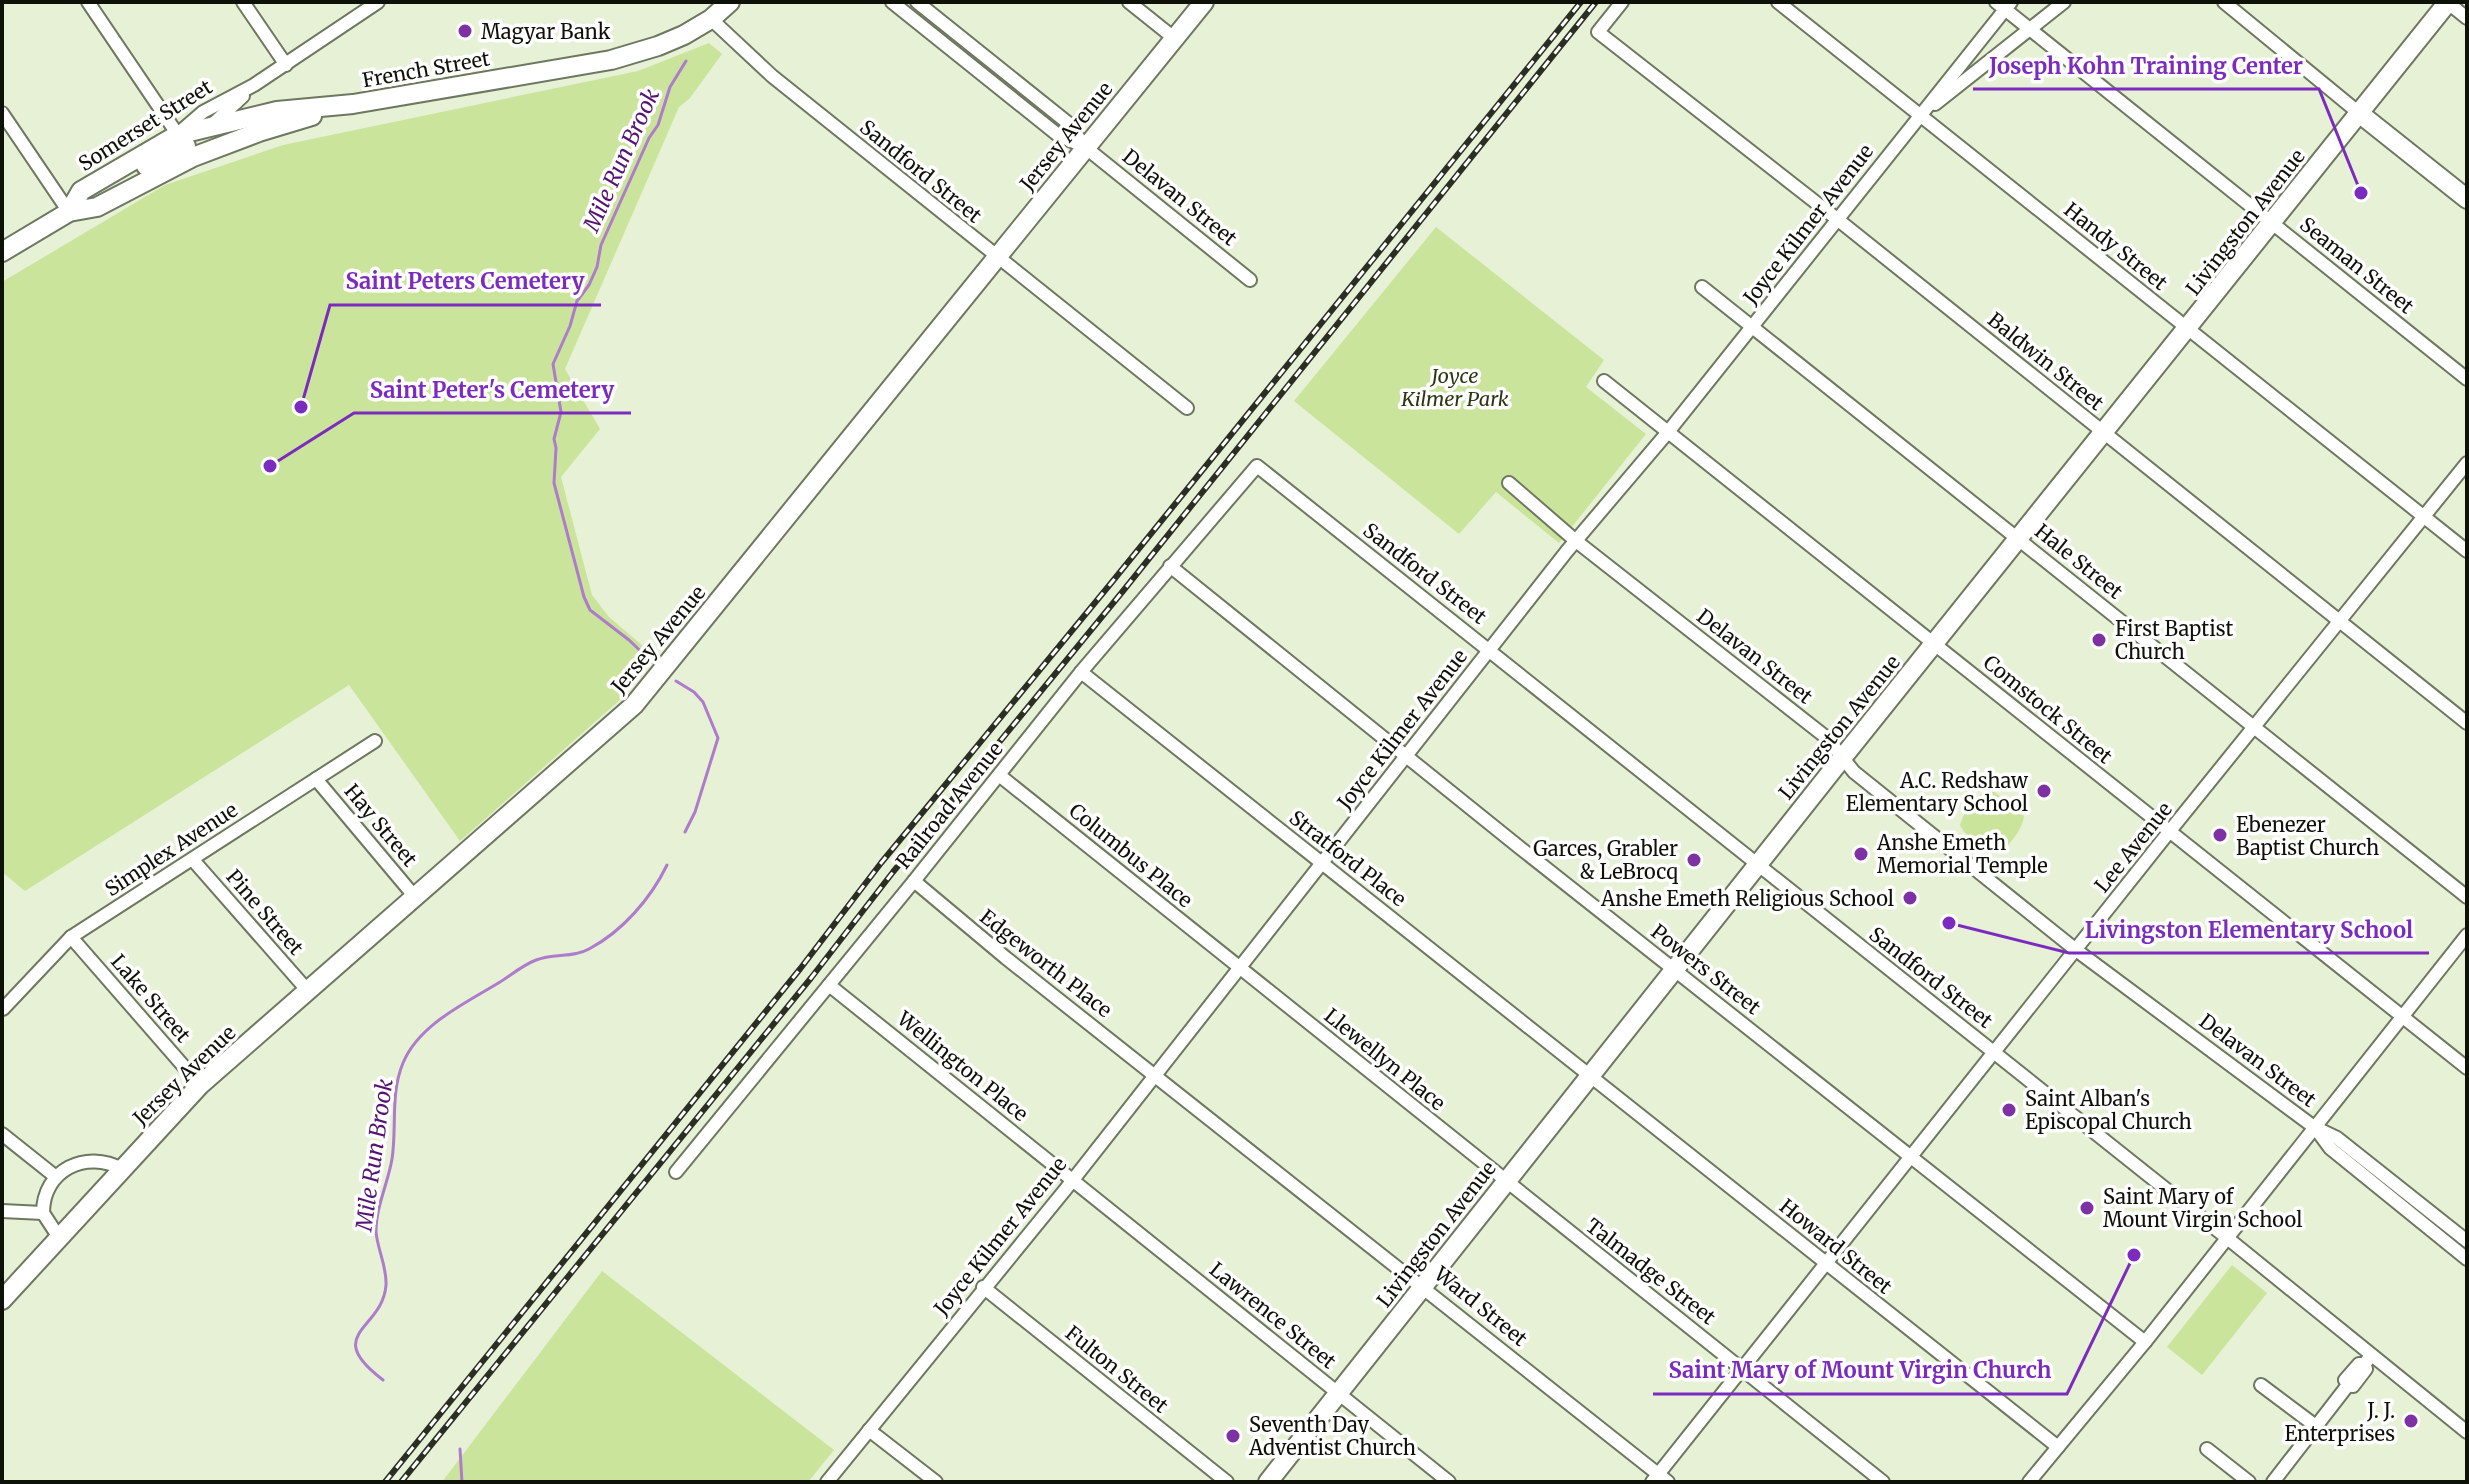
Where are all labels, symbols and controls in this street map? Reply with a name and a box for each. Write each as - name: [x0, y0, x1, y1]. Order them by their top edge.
- place label: Magyar Bank: [481, 19, 611, 44]
- marker: Magyar Bank: [456, 22, 474, 40]
- callout: Joseph Kohn Training Center: [1973, 43, 2319, 89]
- street label: French Street: [360, 45, 492, 92]
- text: Joseph Kohn Training Center: [1988, 52, 2303, 80]
- street label: Somerset Street: [74, 74, 217, 176]
- street label: Jersey Avenue: [1014, 76, 1118, 196]
- water label: Mile Run Brook: [577, 84, 665, 237]
- street label: Sandford Street: [855, 114, 987, 228]
- street label: Joyce Kilmer Avenue: [1737, 139, 1878, 310]
- street label: Delavan Street: [1118, 143, 1242, 251]
- street label: Livingston Avenue: [2180, 144, 2310, 300]
- street label: Handy Street: [2059, 197, 2173, 295]
- street label: Seaman Street: [2295, 212, 2419, 319]
- callout: Saint Peters Cemetery: [330, 259, 601, 305]
- text: Saint Peters Cemetery: [345, 267, 586, 295]
- street label: Baldwin Street: [1983, 307, 2109, 415]
- park label: Joyce Kilmer Park: [1400, 363, 1509, 411]
- callout: Saint Peter's Cemetery: [354, 367, 631, 413]
- text: Saint Peter's Cemetery: [370, 376, 615, 404]
- street label: Sandford Street: [1358, 517, 1492, 629]
- street label: Hale Street: [2030, 518, 2128, 604]
- street label: Jersey Avenue: [605, 580, 710, 699]
- street label: Delavan Street: [1692, 603, 1818, 709]
- place label: First Baptist Church: [2115, 616, 2234, 664]
- marker: First Baptist Church: [2090, 631, 2108, 649]
- street label: Joyce Kilmer Avenue: [1331, 644, 1472, 815]
- street label: Comstock Street: [1979, 649, 2117, 769]
- street label: Livingston Avenue: [1773, 650, 1905, 804]
- street label: Railroad Avenue: [890, 737, 1008, 873]
- place label: A.C. Redshaw Elementary School: [1846, 768, 2029, 816]
- street label: Hay Street: [339, 779, 423, 871]
- marker: A.C. Redshaw Elementary School: [2035, 782, 2053, 800]
- street label: Simplex Avenue: [100, 797, 242, 901]
- street label: Lee Avenue: [2089, 797, 2177, 897]
- street label: Columbus Place: [1064, 798, 1198, 912]
- street label: Stratford Place: [1285, 805, 1411, 911]
- place label: Ebenezer Baptist Church: [2236, 812, 2379, 860]
- marker: Ebenezer Baptist Church: [2211, 826, 2229, 844]
- place label: Anshe Emeth Memorial Temple: [1876, 830, 2048, 878]
- place label: Garces, Grabler & LeBrocq: [1533, 836, 1678, 884]
- marker: Anshe Emeth Memorial Temple: [1852, 845, 1870, 863]
- marker: Garces, Grabler & LeBrocq: [1685, 851, 1703, 869]
- street label: Pine Street: [221, 864, 309, 960]
- place label: Anshe Emeth Religious School: [1600, 886, 1894, 911]
- marker: Anshe Emeth Religious School: [1901, 889, 1919, 907]
- street label: Edgeworth Place: [975, 904, 1117, 1022]
- callout: Livingston Elementary School: [2069, 907, 2429, 953]
- text: Livingston Elementary School: [2085, 916, 2413, 944]
- street label: Powers Street: [1646, 919, 1766, 1020]
- street label: Sandford Street: [1864, 921, 1998, 1033]
- street label: Lake Street: [106, 949, 196, 1047]
- street label: Llewellyn Place: [1320, 1003, 1450, 1115]
- street label: Wellington Place: [892, 1005, 1033, 1126]
- street label: Delavan Street: [2195, 1008, 2321, 1112]
- street label: Jersey Avenue: [127, 1020, 240, 1131]
- water label: Mile Run Brook: [349, 1077, 399, 1234]
- place label: Saint Alban's Episcopal Church: [2025, 1086, 2192, 1134]
- marker: Saint Alban's Episcopal Church: [2000, 1101, 2018, 1119]
- street label: Joyce Kilmer Avenue: [928, 1152, 1071, 1321]
- street label: Livingston Avenue: [1371, 1156, 1501, 1312]
- place label: Saint Mary of Mount Virgin School: [2103, 1184, 2302, 1232]
- street label: Howard Street: [1775, 1193, 1897, 1299]
- marker: Saint Mary of Mount Virgin School: [2078, 1199, 2096, 1217]
- street label: Talmadge Street: [1581, 1213, 1721, 1330]
- street label: Lawrence Street: [1205, 1256, 1341, 1374]
- street label: Ward Street: [1429, 1260, 1533, 1351]
- street label: Fulton Street: [1061, 1320, 1173, 1418]
- callout: Saint Mary of Mount Virgin Church: [1653, 1348, 2067, 1394]
- text: Saint Mary of Mount Virgin Church: [1669, 1356, 2052, 1384]
- place label: J. J. Enterprises: [2284, 1398, 2395, 1446]
- place label: Seventh Day Adventist Church: [1248, 1412, 1416, 1460]
- marker: J. J. Enterprises: [2402, 1412, 2420, 1430]
- marker: Seventh Day Adventist Church: [1224, 1427, 1242, 1445]

